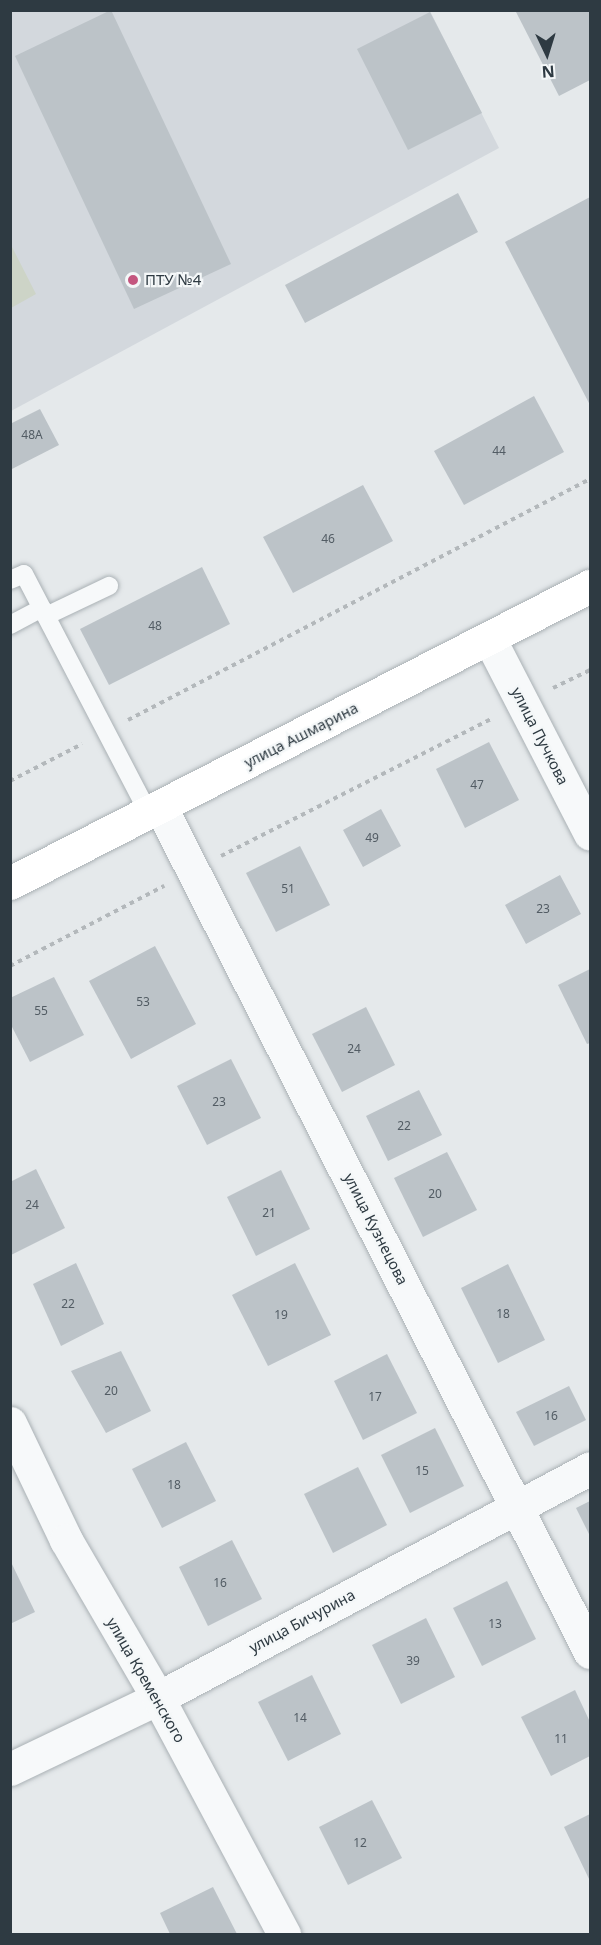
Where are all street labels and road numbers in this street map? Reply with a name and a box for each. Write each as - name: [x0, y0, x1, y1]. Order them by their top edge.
- street label: улица Пучкова: [508, 684, 572, 788]
- street label: улица Ашмарина: [241, 699, 361, 771]
- street label: улица Кузнецова: [340, 1170, 412, 1288]
- street label: улица Бичурина: [246, 1585, 358, 1657]
- street label: улица Кременского: [103, 1614, 189, 1746]

